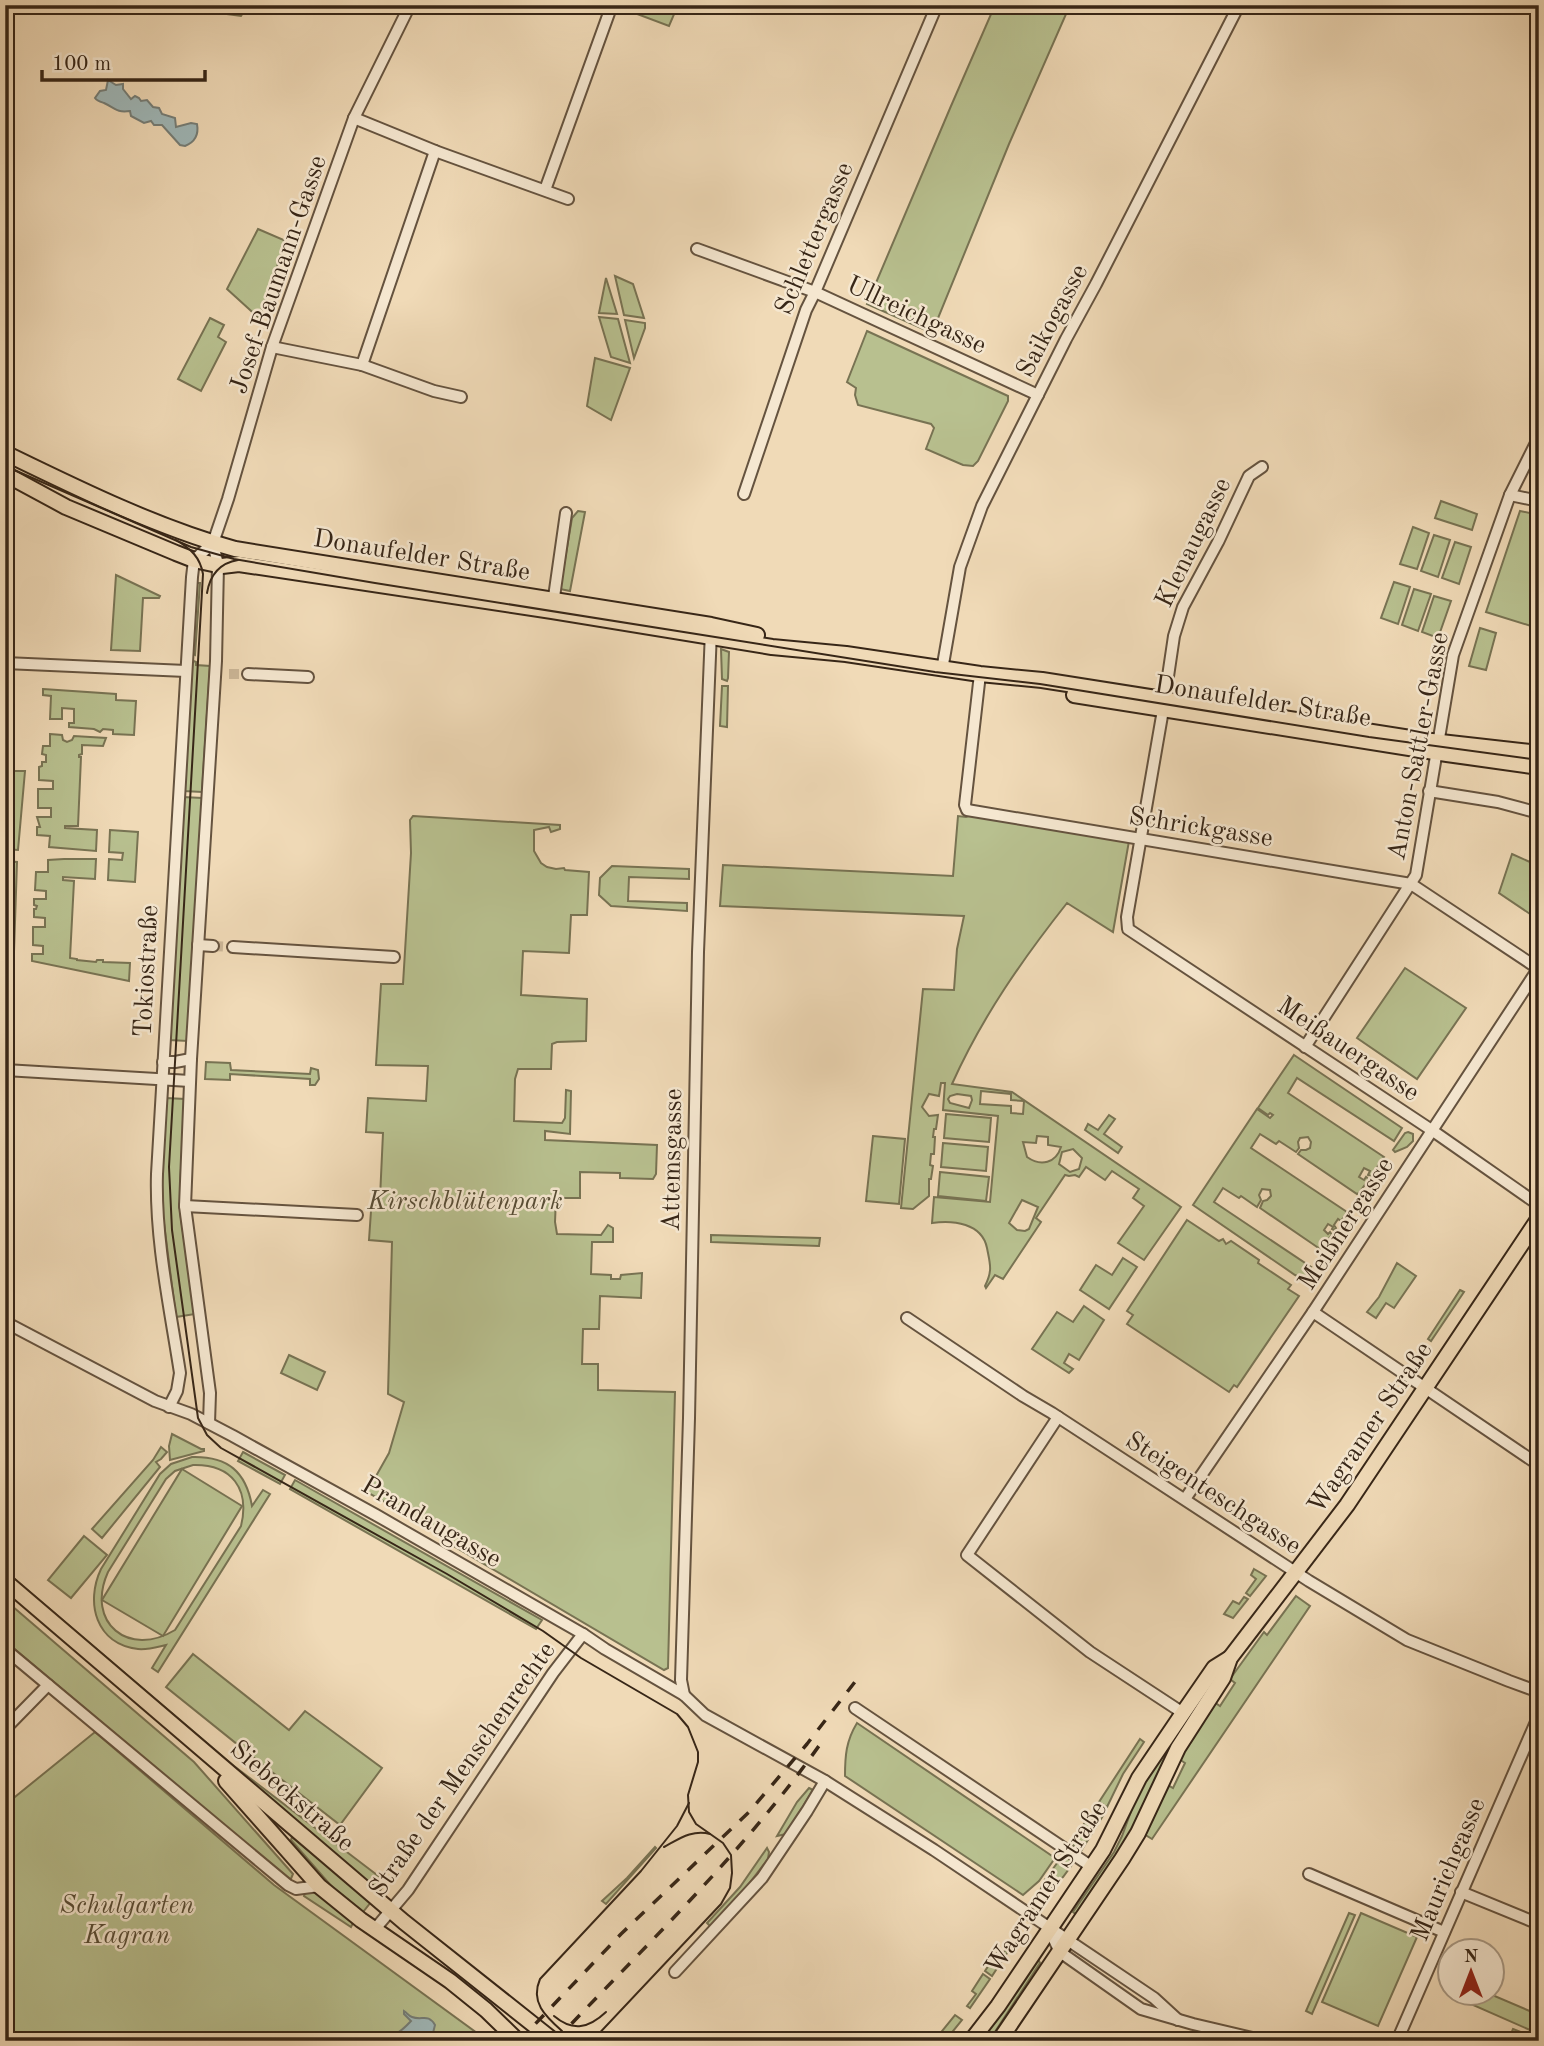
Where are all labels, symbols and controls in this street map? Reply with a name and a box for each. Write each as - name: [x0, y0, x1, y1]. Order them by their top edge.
- scale bar: [42, 38, 205, 82]
- text: 100 m: [52, 54, 111, 75]
- street label: Josef-Baumann-Gasse: [226, 152, 332, 397]
- street label: Schlettergasse: [771, 159, 859, 319]
- street label: Saikogasse: [1012, 260, 1093, 382]
- street label: Ullreichgasse: [842, 272, 990, 359]
- street label: Klenaugasse: [1151, 474, 1236, 612]
- street label: Donaufelder Straße: [311, 526, 532, 586]
- street label: Anton-Sattler-Gasse: [1384, 630, 1454, 863]
- street label: Donaufelder Straße: [1152, 672, 1373, 732]
- street label: Schrickgasse: [1127, 804, 1275, 852]
- street label: Tokiostraße: [131, 904, 163, 1038]
- street label: Meißauergasse: [1272, 993, 1424, 1107]
- street label: Attemsgasse: [659, 1088, 687, 1232]
- street label: Meißnergasse: [1294, 1153, 1399, 1295]
- park label: Kirschblütenpark: [366, 1189, 563, 1215]
- street label: Wagramer Straße: [1304, 1338, 1438, 1519]
- street label: Steigenteschgasse: [1121, 1427, 1305, 1560]
- street label: Prandaugasse: [357, 1472, 505, 1573]
- street label: Straße der Menschenrechte: [365, 1638, 561, 1902]
- street label: Siebeckstraße: [225, 1736, 359, 1857]
- street label: Maurichgasse: [1407, 1794, 1491, 1945]
- street label: Wagramer Straße: [981, 1797, 1112, 1979]
- park label: Schulgarten Kagran: [60, 1893, 194, 1949]
- north arrow: [1436, 1938, 1506, 2008]
- text: N: [1464, 1948, 1479, 1967]

